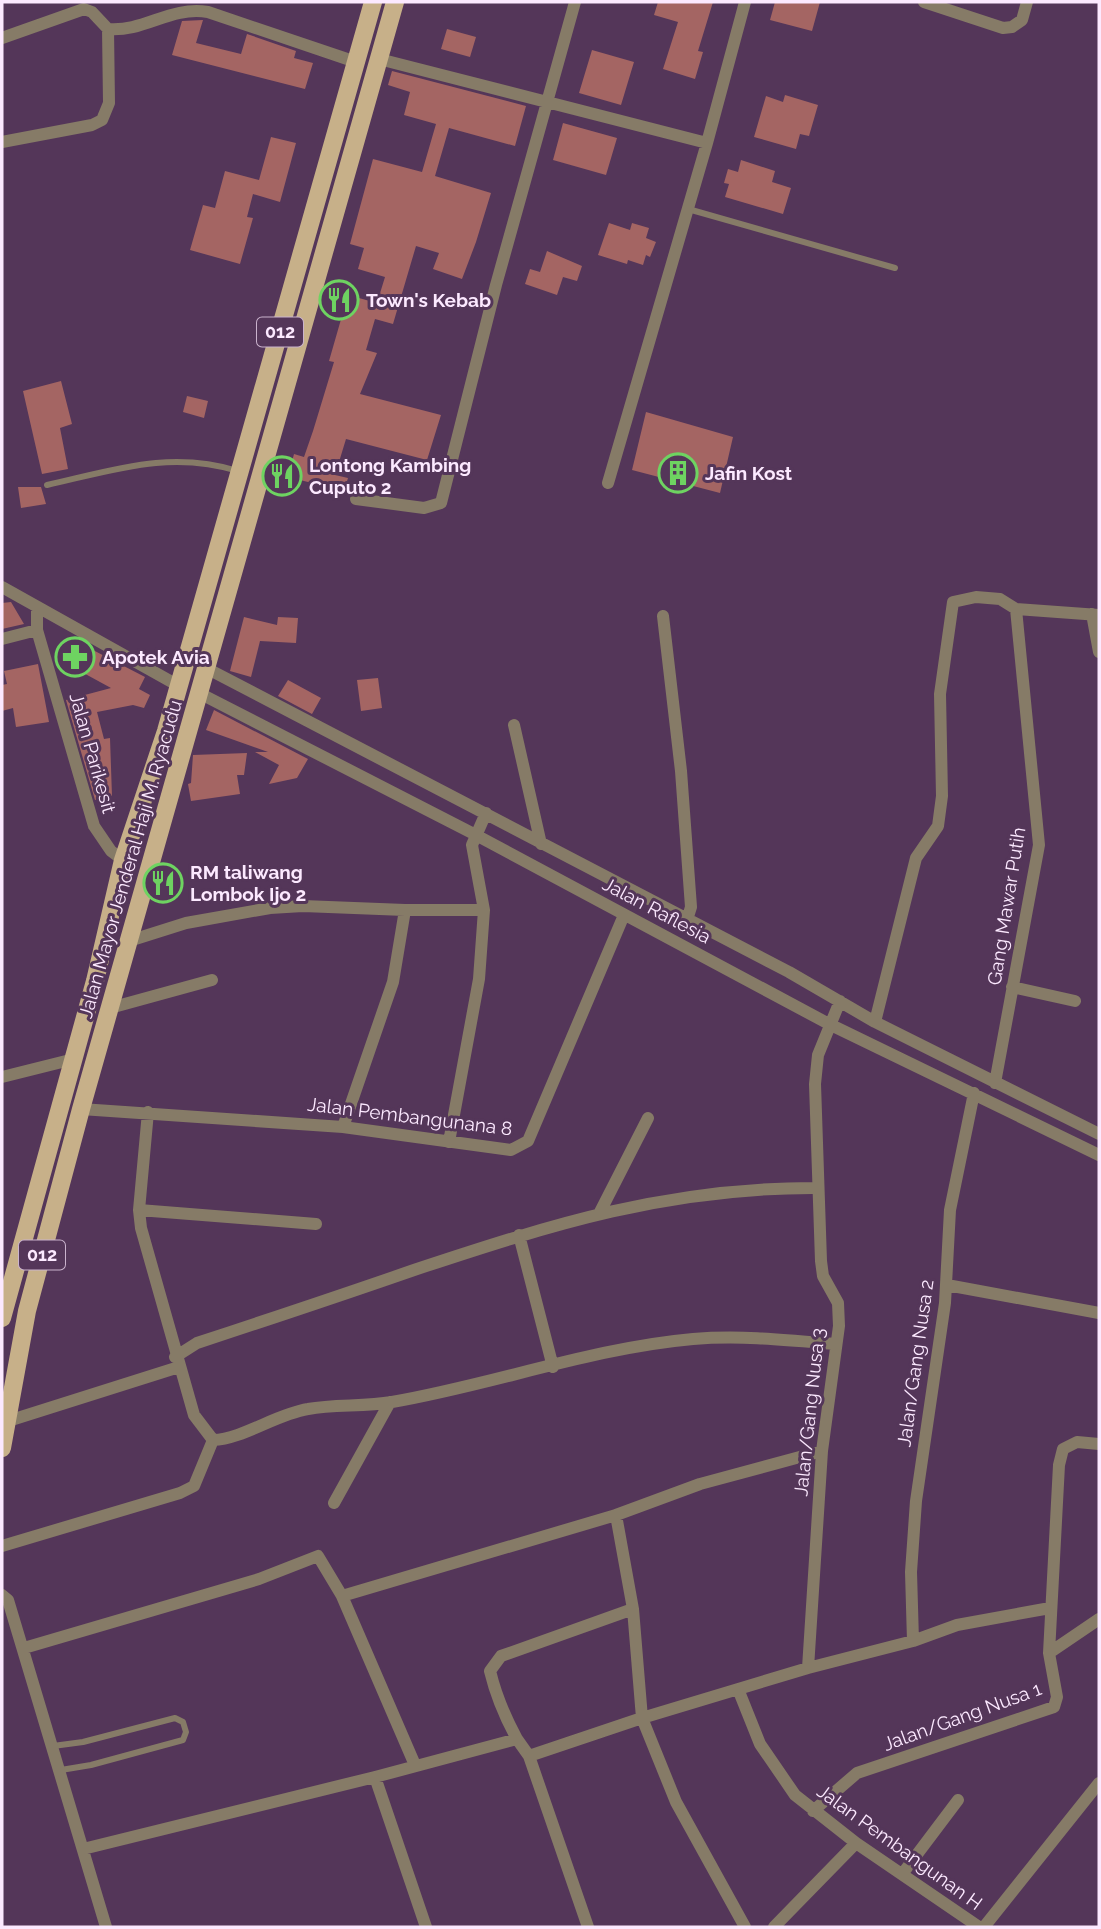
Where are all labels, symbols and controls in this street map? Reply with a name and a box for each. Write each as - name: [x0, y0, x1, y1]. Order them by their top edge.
- restaurant icon: Town's Kebab: [318, 279, 360, 321]
- place label: Town's Kebab: [366, 289, 491, 311]
- road number: 012: [257, 318, 303, 346]
- building icon: Jafin Kost: [657, 452, 699, 494]
- place label: Lontong Kambing Cuputo 2: [309, 454, 471, 498]
- restaurant icon: Lontong Kambing Cuputo 2: [261, 455, 303, 497]
- place label: Jafin Kost: [705, 462, 793, 484]
- pharmacy icon: Apotek Avia: [54, 636, 96, 678]
- place label: Apotek Avia: [102, 646, 210, 668]
- street label: Jalan Parikesit: [65, 690, 121, 816]
- street label: Jalan Mayor Jenderal Haji M. Ryacudu: [74, 697, 186, 1021]
- street label: Gang Mawar Putih: [983, 825, 1029, 987]
- place label: RM taliwang Lombok Ijo 2: [190, 861, 306, 905]
- restaurant icon: RM taliwang Lombok Ijo 2: [142, 862, 184, 904]
- street label: Jalan Raflesia: [599, 872, 715, 948]
- street label: Jalan Pembangunana 8: [306, 1093, 514, 1139]
- road number: 012: [19, 1240, 65, 1270]
- street label: Jalan/Gang Nusa 2: [892, 1278, 938, 1448]
- street label: Jalan/Gang Nusa 3: [789, 1327, 829, 1497]
- street label: Jalan/Gang Nusa 1: [880, 1677, 1044, 1755]
- street label: Jalan Pembangunan H: [813, 1780, 987, 1914]

